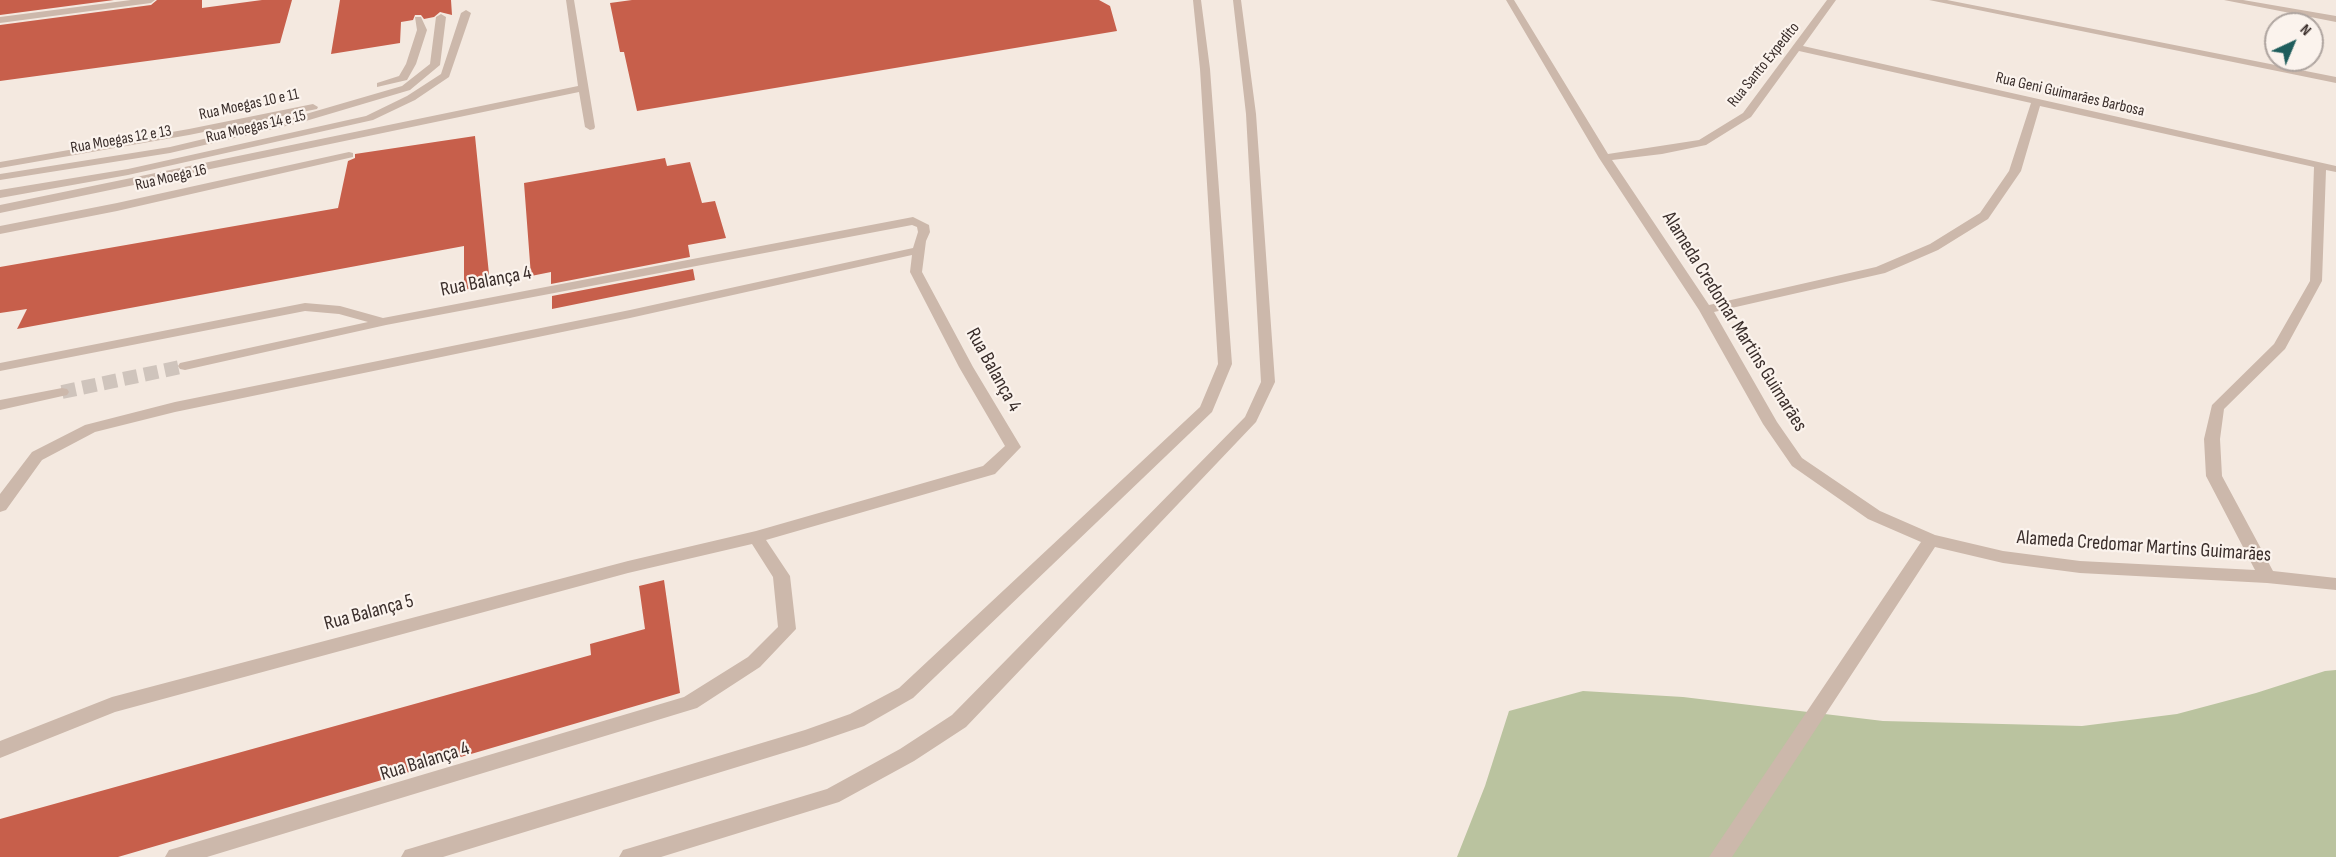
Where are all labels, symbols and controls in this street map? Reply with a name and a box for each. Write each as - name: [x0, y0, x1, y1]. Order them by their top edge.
- north arrow: [2264, 12, 2324, 72]
- street label: Rua Santo Expedito: [1724, 19, 1804, 111]
- text: N: [2296, 20, 2315, 40]
- street label: Rua Geni Guimarães Barbosa: [1994, 69, 2146, 121]
- street label: Rua Moegas 10 e 11: [197, 85, 301, 125]
- street label: Rua Moegas 14 e 15: [204, 106, 308, 148]
- street label: Rua Moegas 12 e 13: [69, 122, 173, 158]
- street label: Rua Moega 16: [133, 160, 209, 196]
- street label: Alameda Credomar Martins Guimarães: [1656, 208, 1812, 436]
- street label: Rua Balança 4: [439, 261, 533, 303]
- street label: Rua Balança 4: [960, 324, 1026, 416]
- street label: Alameda Credomar Martins Guimarães: [2016, 526, 2272, 568]
- street label: Rua Balança 5: [322, 590, 416, 636]
- street label: Rua Balança 4: [377, 737, 473, 787]

